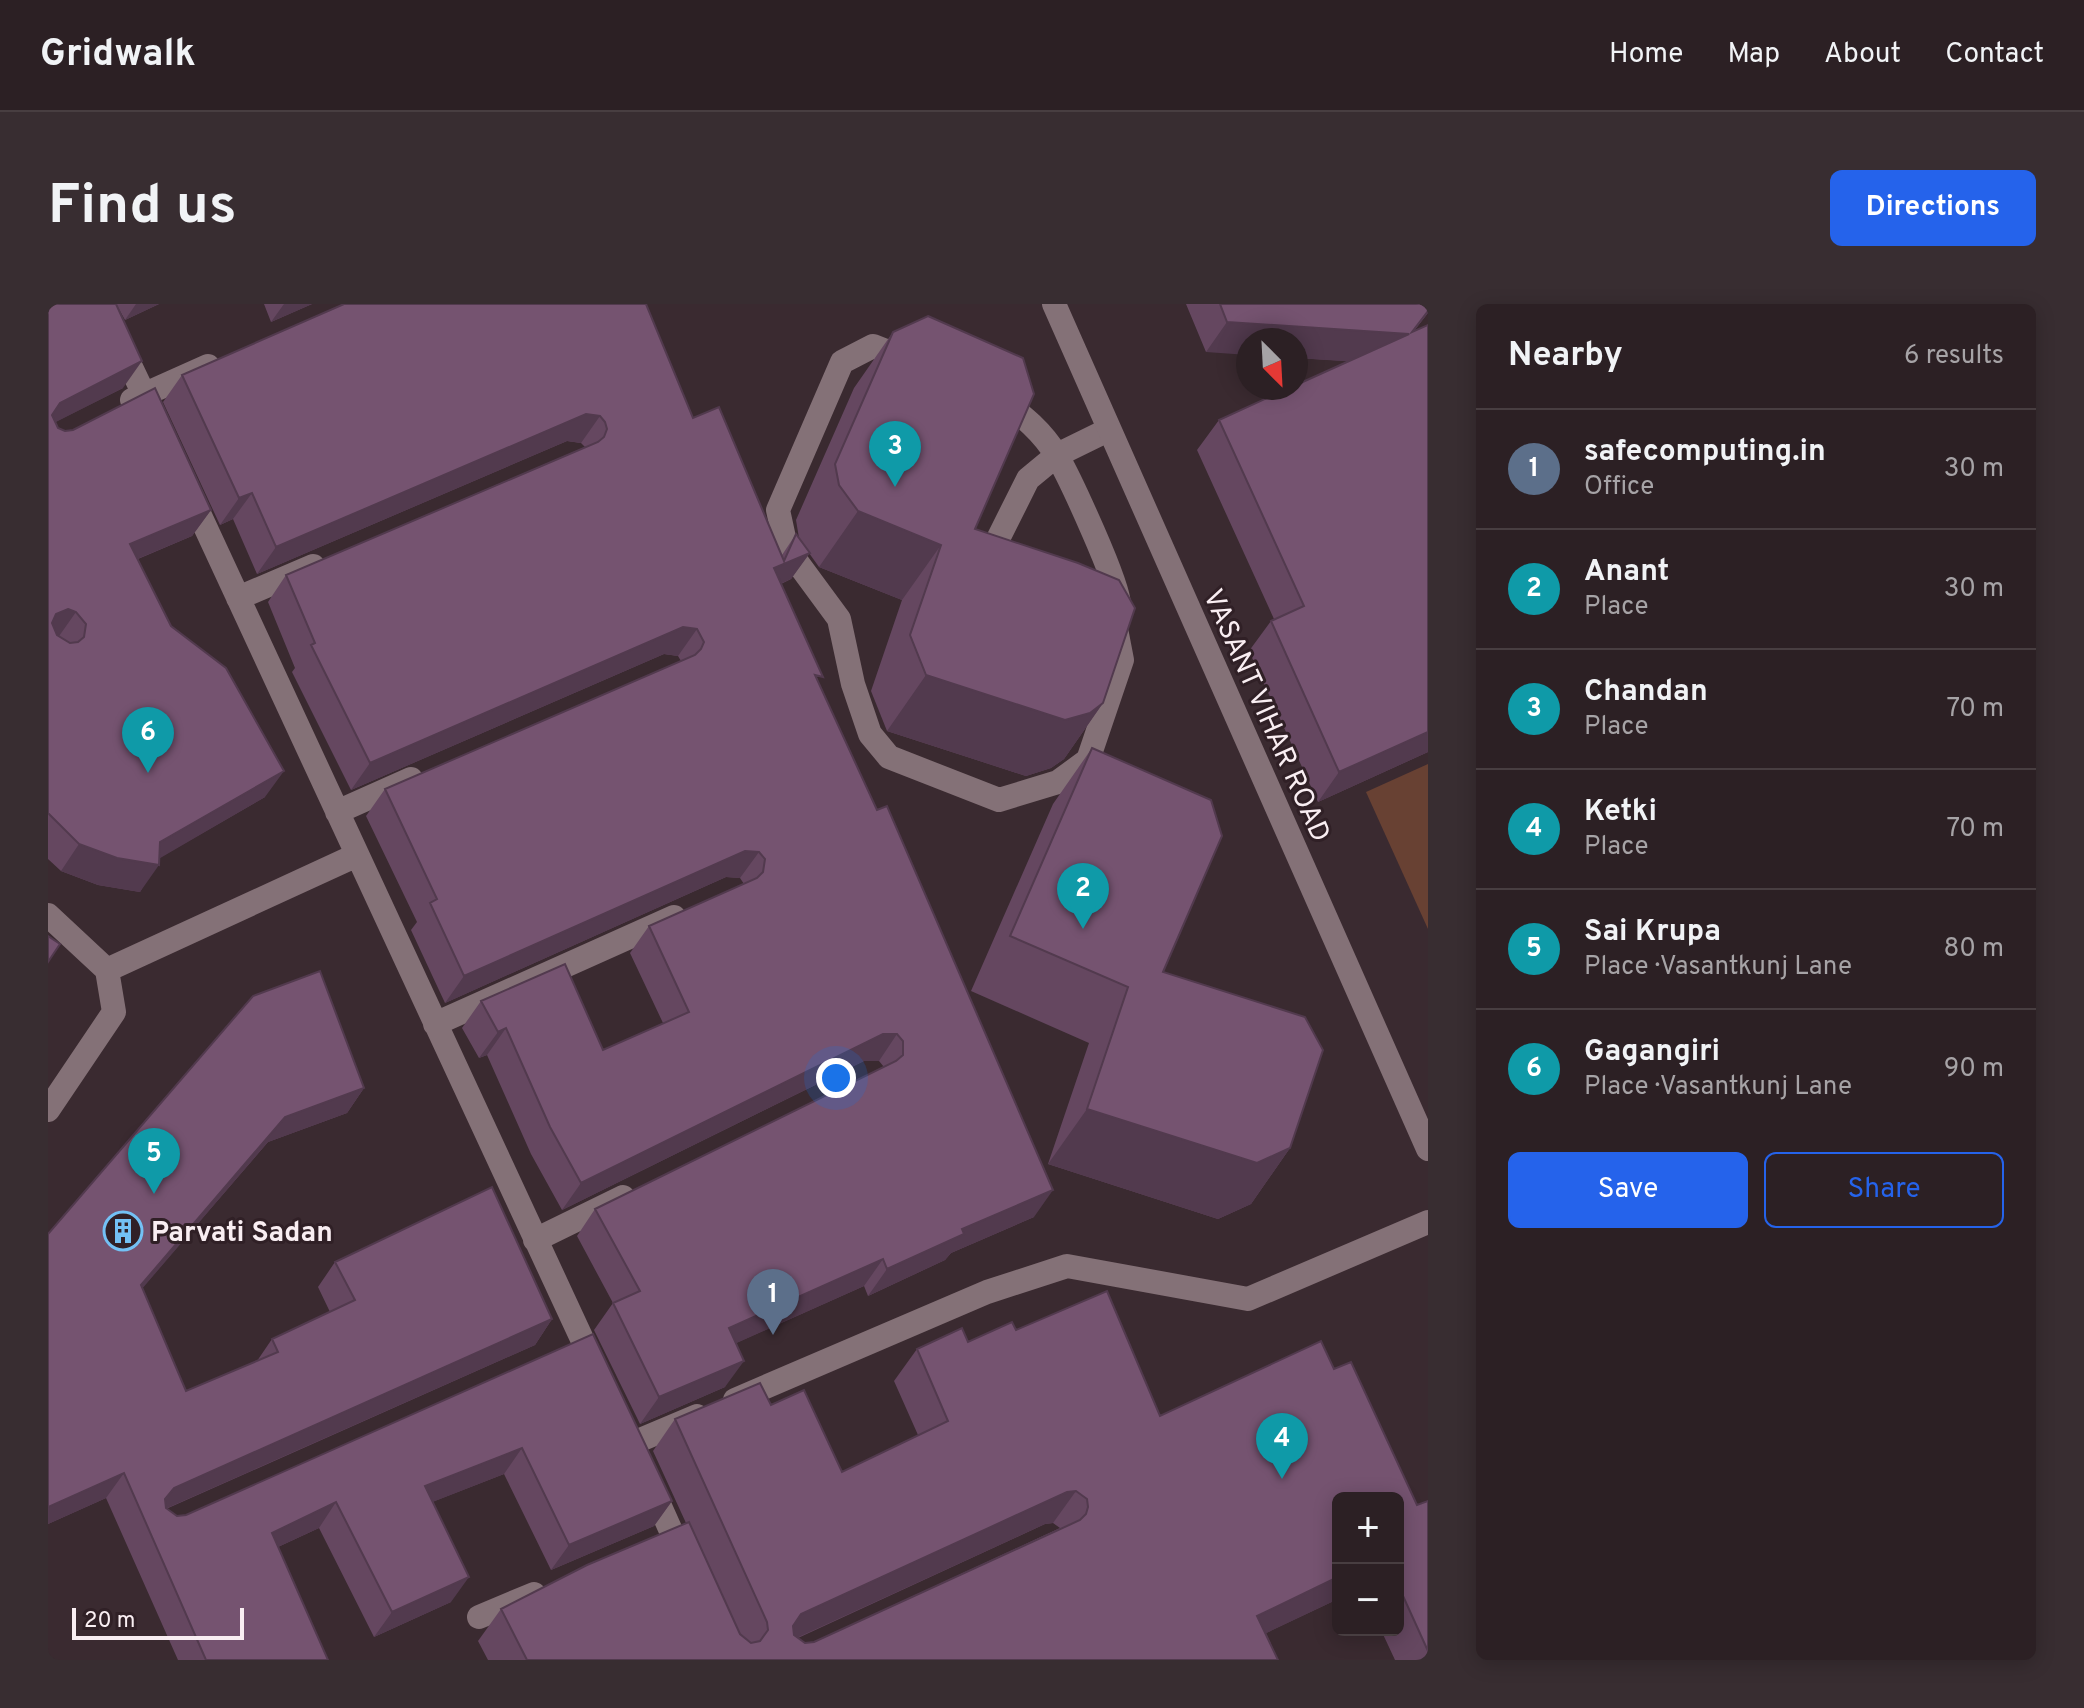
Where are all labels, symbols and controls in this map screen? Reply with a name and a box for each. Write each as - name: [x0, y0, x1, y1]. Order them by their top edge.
- text: Gridwalk: [40, 31, 196, 80]
- text: Home: [1609, 37, 1683, 73]
- text: Map: [1727, 37, 1780, 73]
- text: About: [1824, 37, 1901, 73]
- text: Contact: [1945, 37, 2044, 73]
- button: Directions: [1830, 170, 2036, 246]
- text: Find us: [48, 173, 237, 243]
- north arrow: [1236, 328, 1308, 400]
- text: Nearby: [1508, 335, 1623, 378]
- text: 6 results: [1904, 340, 2004, 373]
- pin: 3: [869, 421, 921, 487]
- text: safecomputing.in: [1584, 434, 1826, 471]
- text: 1: [1529, 453, 1539, 486]
- text: 30 m: [1944, 453, 2004, 486]
- text: Office: [1584, 471, 1654, 504]
- text: Anant: [1584, 554, 1669, 591]
- text: 2: [1526, 573, 1542, 606]
- text: 30 m: [1944, 573, 2004, 606]
- street label: VASANT VIHAR ROAD: [1193, 584, 1337, 848]
- text: Place: [1584, 591, 1648, 624]
- text: Chandan: [1584, 674, 1708, 711]
- text: 3: [1526, 693, 1542, 726]
- text: 70 m: [1946, 693, 2004, 726]
- pin: 6: [122, 707, 174, 773]
- text: Place: [1584, 711, 1648, 744]
- text: Ketki: [1584, 794, 1657, 831]
- text: 4: [1526, 813, 1542, 846]
- text: 70 m: [1946, 813, 2004, 846]
- text: Place: [1584, 831, 1648, 864]
- pin: 2: [1057, 863, 1109, 929]
- text: Sai Krupa: [1584, 914, 1721, 951]
- text: 5: [1526, 933, 1542, 966]
- text: 80 m: [1944, 933, 2004, 966]
- text: Place · Vasantkunj Lane: [1584, 951, 1852, 984]
- text: Gagangiri: [1584, 1034, 1720, 1071]
- text: 6: [1526, 1053, 1542, 1086]
- text: 90 m: [1944, 1053, 2004, 1086]
- your location: [816, 1058, 856, 1098]
- text: Place · Vasantkunj Lane: [1584, 1071, 1852, 1104]
- pin: 5: [128, 1128, 180, 1194]
- button: Save: [1508, 1152, 1748, 1228]
- button: Share: [1764, 1152, 2004, 1228]
- building icon: Parvati Sadan: [102, 1210, 144, 1252]
- place label: Parvati Sadan: [151, 1216, 333, 1252]
- pin: 1: [747, 1269, 799, 1335]
- pin: 4: [1256, 1413, 1308, 1479]
- map controls: [1332, 1492, 1404, 1636]
- button: +: [1332, 1492, 1404, 1564]
- button: −: [1332, 1564, 1404, 1636]
- scale bar: [72, 1604, 244, 1640]
- text: 20 m: [84, 1608, 135, 1635]

